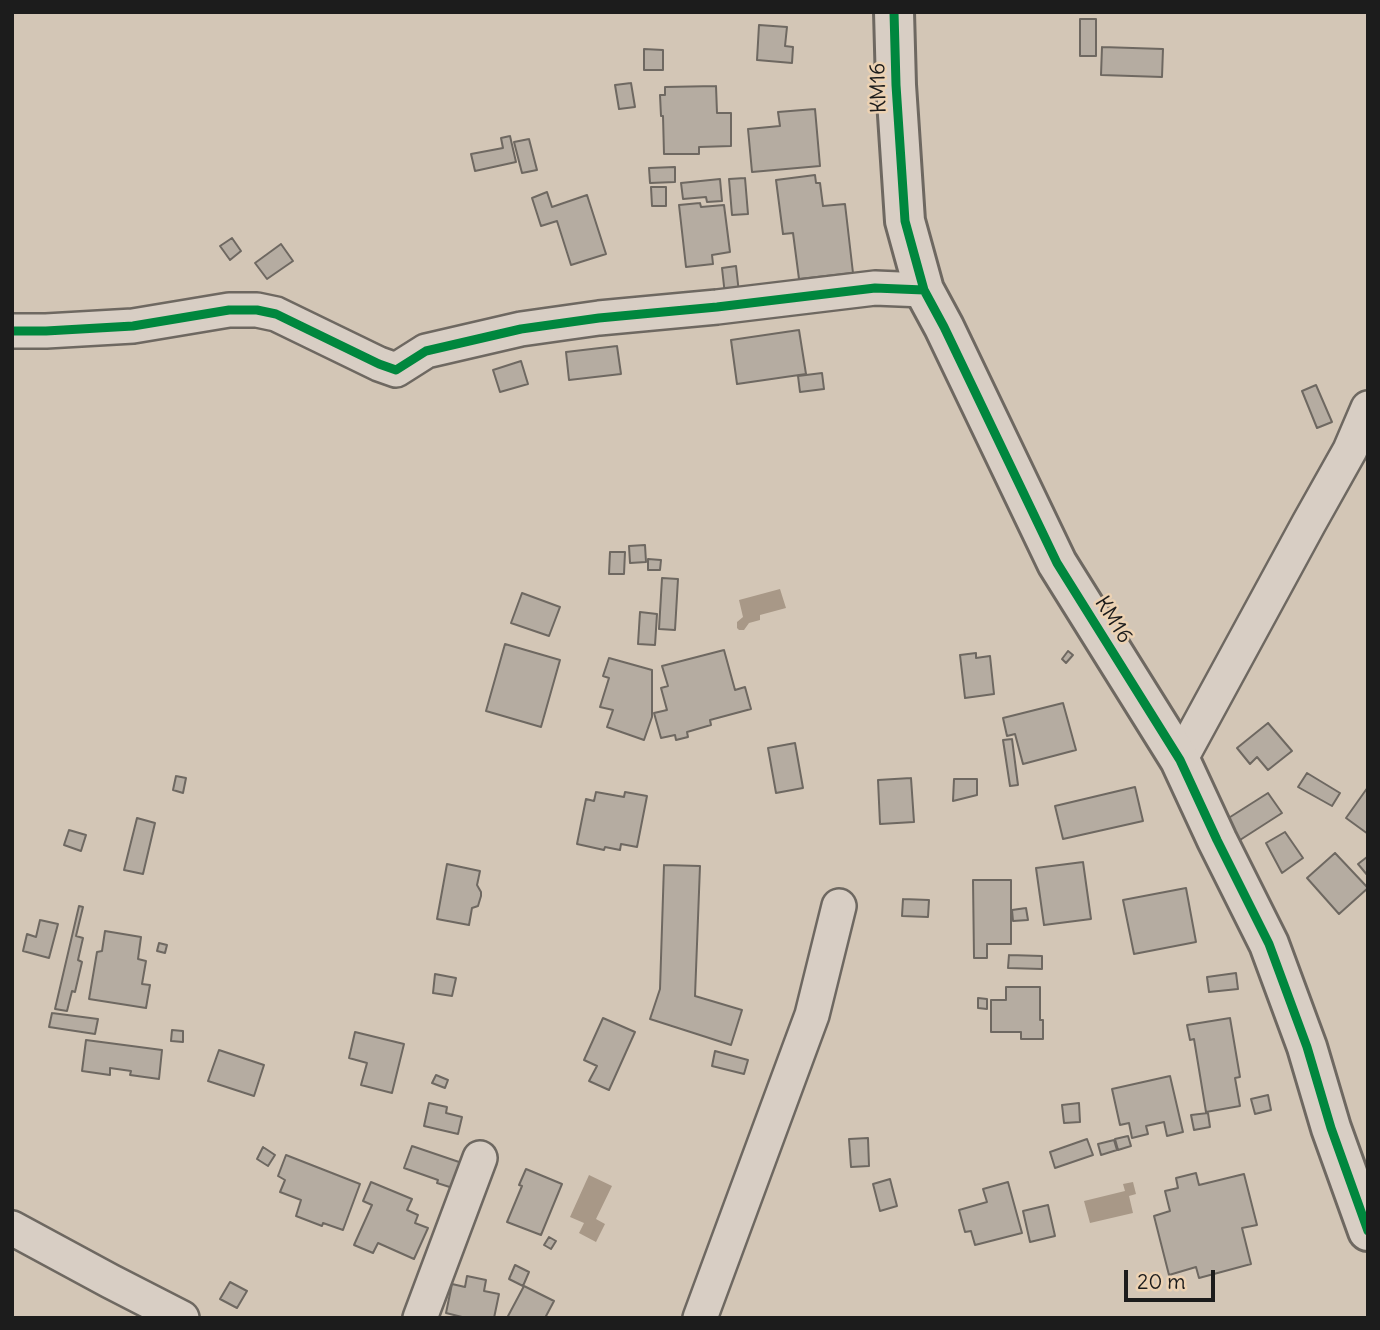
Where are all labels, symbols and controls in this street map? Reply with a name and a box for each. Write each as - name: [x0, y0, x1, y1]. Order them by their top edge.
- street label: KM16: [866, 62, 892, 114]
- street label: KM16: [1089, 592, 1137, 648]
- scale bar: [1128, 1256, 1219, 1300]
- text: 20 m: [1137, 1268, 1186, 1295]

